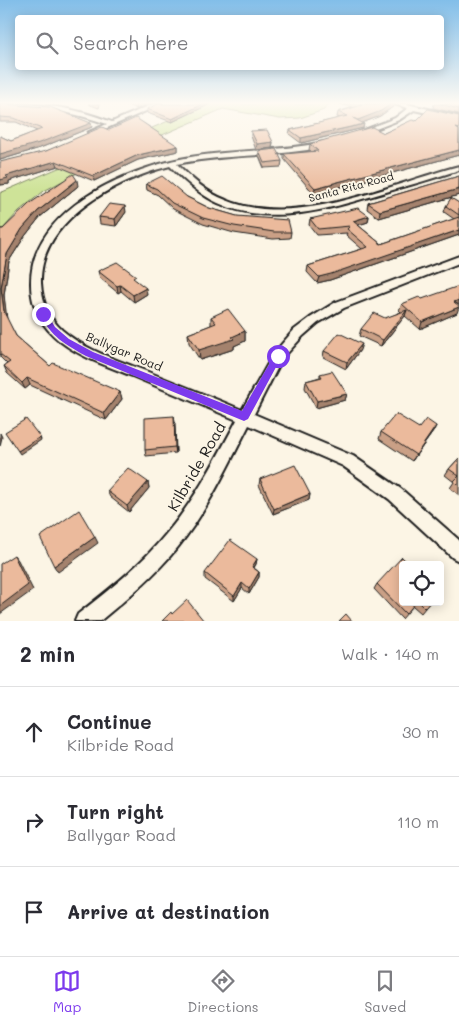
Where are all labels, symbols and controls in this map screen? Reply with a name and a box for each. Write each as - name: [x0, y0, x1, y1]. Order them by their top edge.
- search box: [15, 15, 444, 70]
- icon: search: [33, 29, 61, 57]
- text: Search here: [73, 30, 189, 55]
- street label: Santa Rita Road: [307, 168, 395, 205]
- route end: [32, 303, 55, 326]
- street label: Ballygar Road: [84, 328, 165, 374]
- route start: [267, 345, 290, 368]
- street label: Kilbride Road: [162, 418, 230, 515]
- map controls: [399, 561, 444, 606]
- button: locate: [399, 561, 444, 606]
- text: 2 min: [20, 640, 75, 667]
- text: Walk · 140 m: [341, 643, 439, 664]
- text: Continue: [67, 709, 152, 734]
- icon: ahead: [20, 718, 48, 746]
- text: 30 m: [402, 721, 439, 742]
- text: Kilbride Road: [67, 734, 174, 755]
- text: Turn right: [67, 799, 164, 824]
- icon: right: [20, 808, 48, 836]
- text: 110 m: [397, 811, 439, 832]
- text: Ballygar Road: [67, 824, 176, 845]
- icon: arrive: [20, 898, 48, 926]
- text: Arrive at destination: [67, 899, 270, 924]
- tab: Map: [53, 967, 81, 1016]
- tab: Directions: [187, 967, 259, 1016]
- tab: Saved: [364, 967, 406, 1016]

